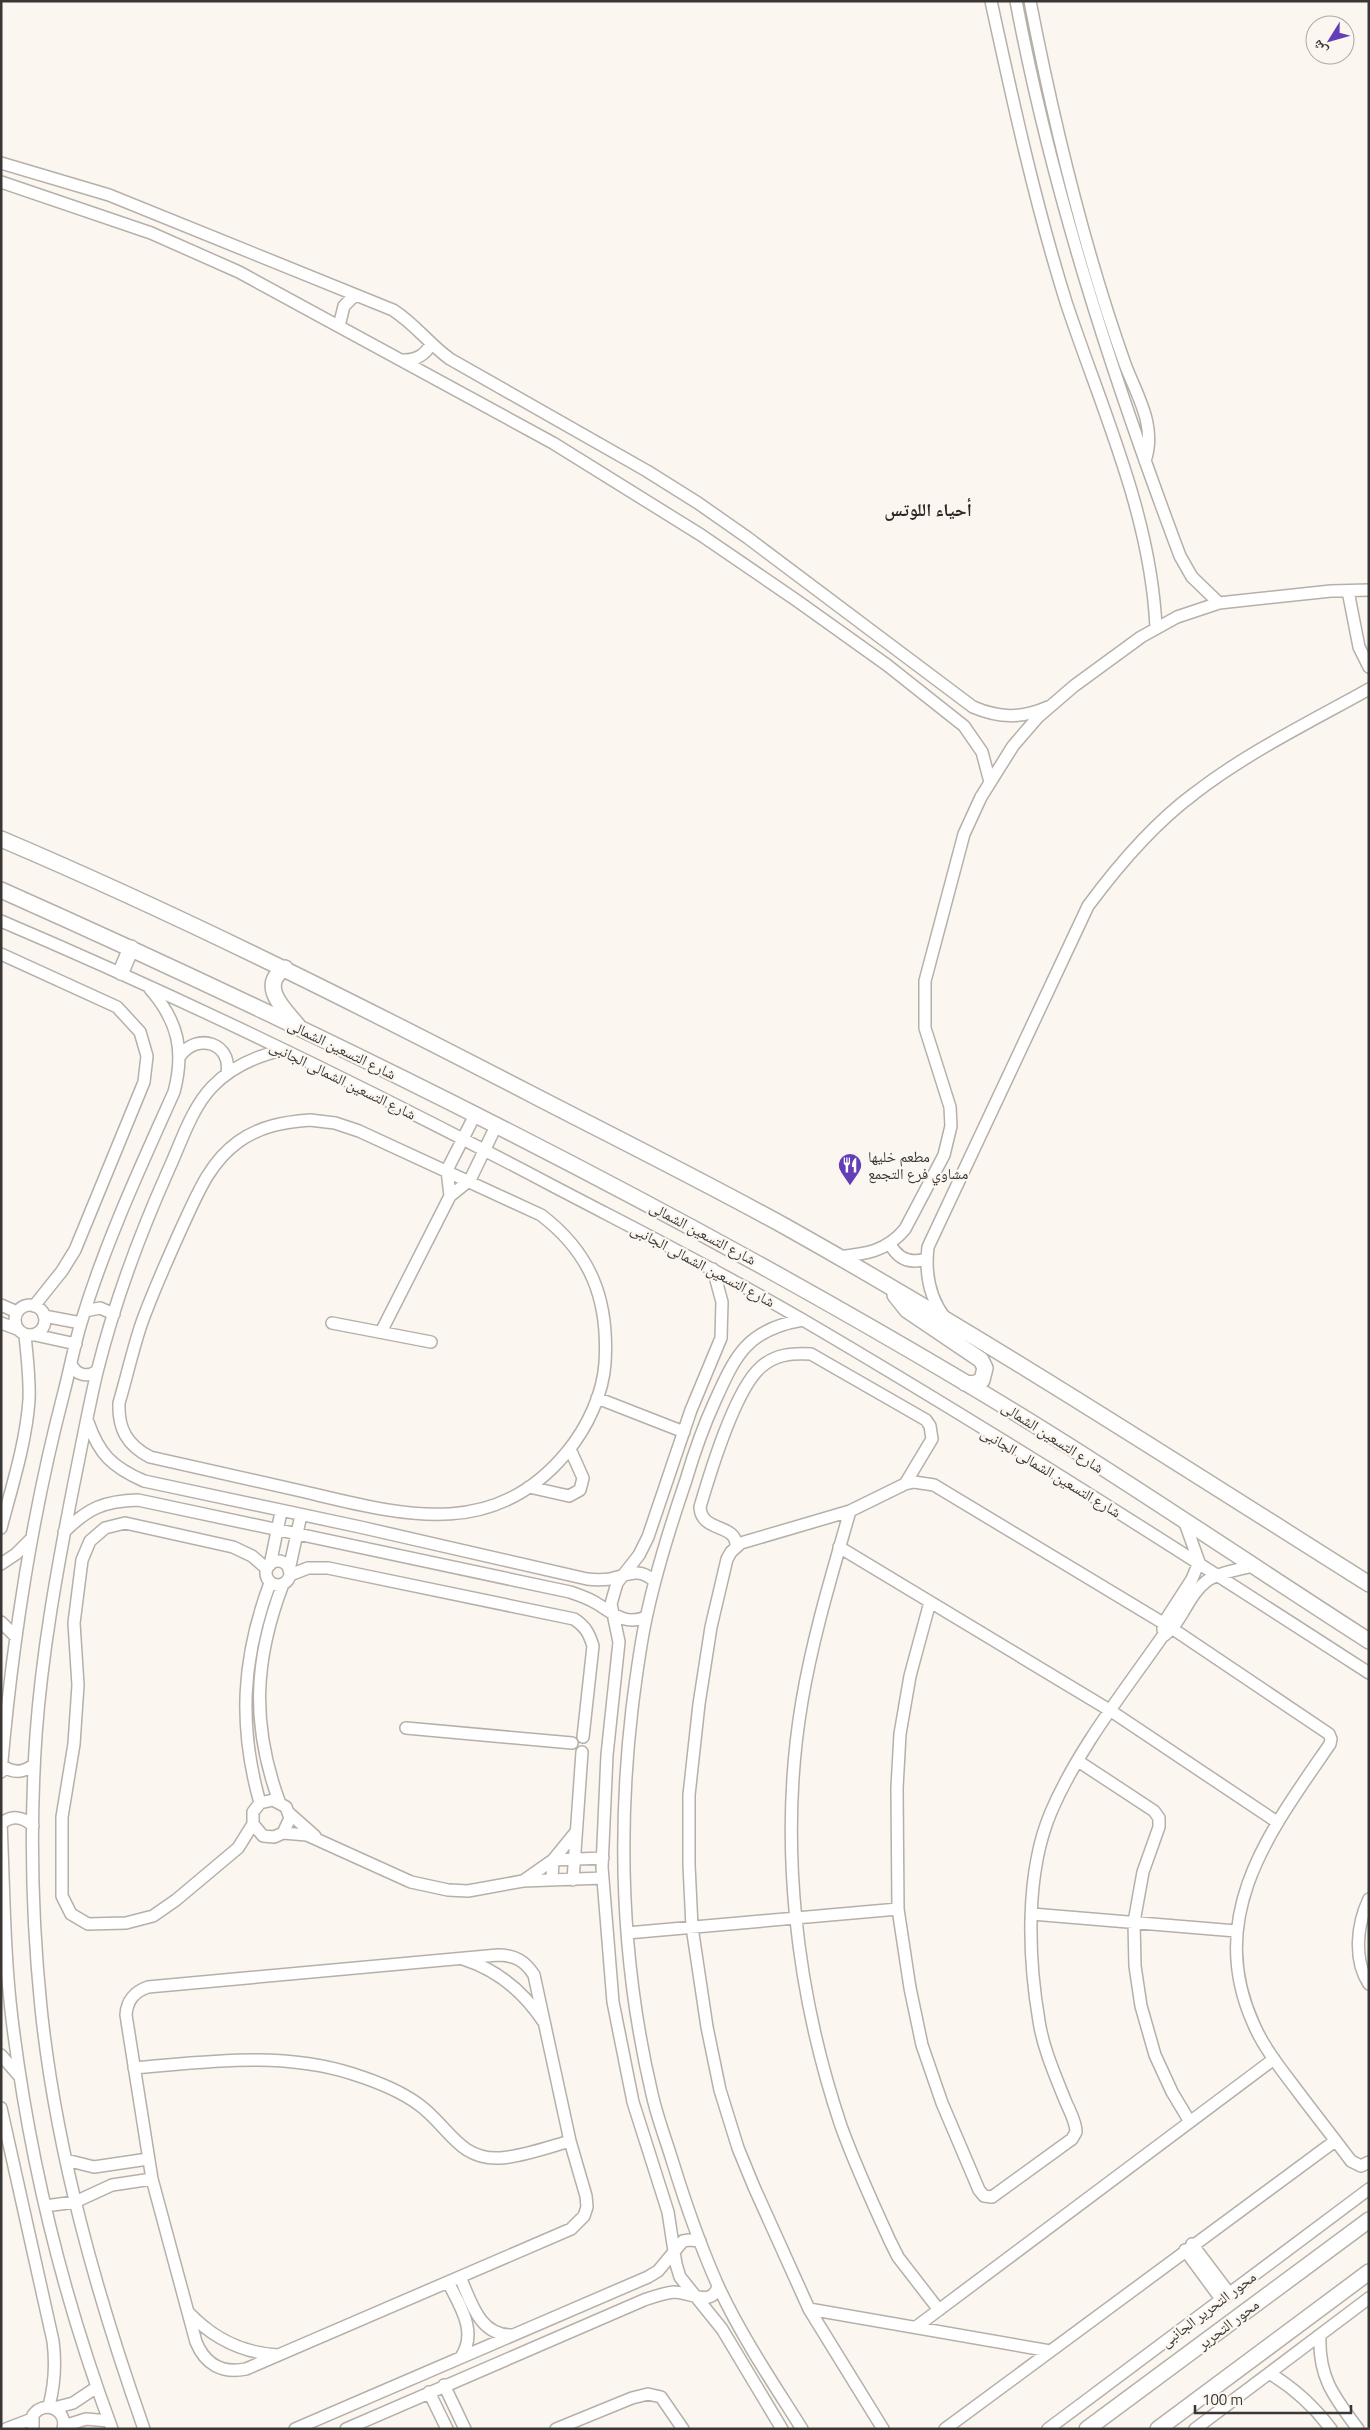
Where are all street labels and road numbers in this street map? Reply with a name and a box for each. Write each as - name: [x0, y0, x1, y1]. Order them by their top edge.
- street label: شارع التسعين الشمالى: [284, 1013, 400, 1085]
- street label: شارع التسعين الشمالى الجانبى: [266, 1035, 420, 1126]
- street label: شارع التسعين الشمالى: [646, 1195, 760, 1271]
- street label: شارع التسعين الشمالى الجانبى: [627, 1217, 779, 1313]
- street label: شارع التسعين الشمالى: [997, 1395, 1109, 1479]
- street label: شارع التسعين الشمالى الجانبى: [976, 1421, 1126, 1523]
- street label: محور التحرير الجانبى: [1157, 2267, 1259, 2351]
- street label: محور التحرير: [1194, 2295, 1262, 2353]

